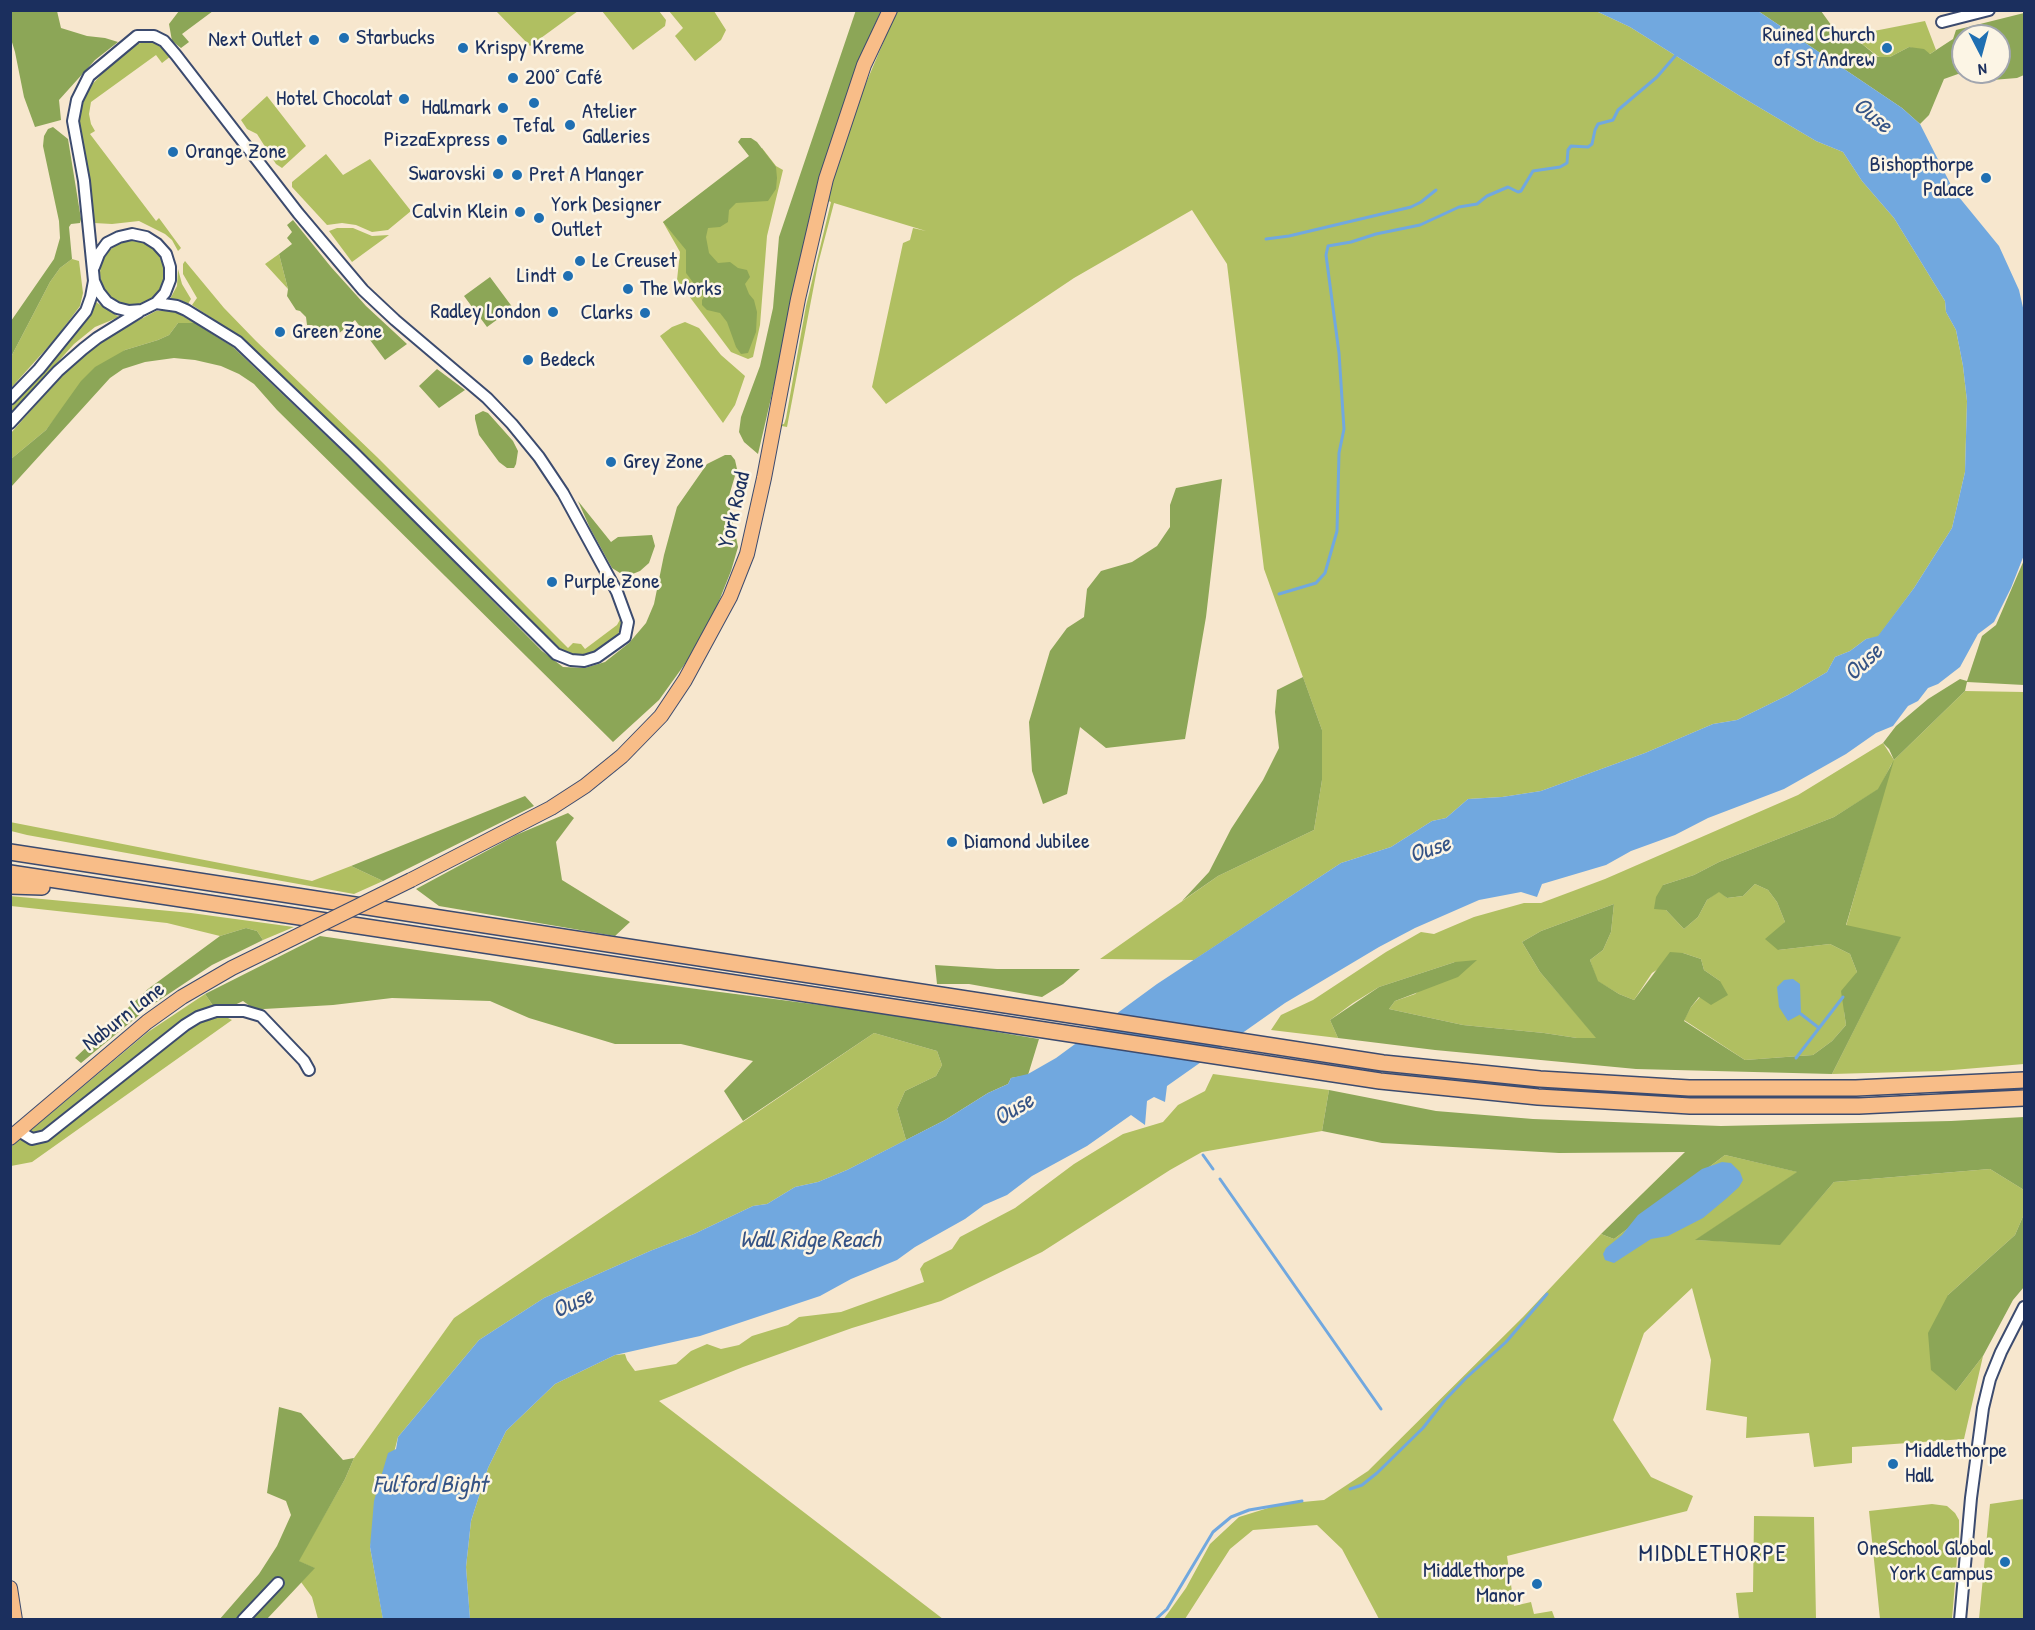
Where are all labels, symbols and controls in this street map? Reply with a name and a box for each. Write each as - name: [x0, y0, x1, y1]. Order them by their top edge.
- place label: Ruined Church of St Andrew: [1763, 22, 1875, 74]
- north arrow: [1951, 24, 2011, 84]
- place label: Starbucks: [356, 25, 435, 51]
- place label: Next Outlet: [208, 27, 302, 53]
- marker: Starbucks: [337, 31, 351, 45]
- marker: Next Outlet: [307, 33, 321, 47]
- place label: Krispy Kreme: [475, 35, 585, 61]
- marker: Krispy Kreme: [456, 41, 470, 55]
- marker: Ruined Church of St Andrew: [1880, 41, 1894, 55]
- text: N: [1977, 59, 1988, 81]
- place label: 200° Café: [525, 65, 603, 91]
- marker: 200° Café: [506, 71, 520, 85]
- place label: Hotel Chocolat: [276, 86, 392, 112]
- marker: Hotel Chocolat: [397, 92, 411, 106]
- water label: Ouse: [1847, 92, 1897, 140]
- place label: Hallmark: [421, 95, 491, 121]
- marker: Tefal: [527, 96, 541, 110]
- place label: Atelier Galleries: [582, 99, 650, 150]
- marker: Hallmark: [496, 101, 510, 115]
- place label: Tefal: [513, 113, 555, 139]
- marker: Atelier Galleries: [563, 118, 577, 132]
- place label: PizzaExpress: [384, 127, 490, 153]
- marker: PizzaExpress: [495, 133, 509, 147]
- place label: Orange Zone: [185, 139, 287, 165]
- marker: Orange Zone: [166, 145, 180, 159]
- place label: Bishopthorpe Palace: [1870, 152, 1974, 204]
- place label: Swarovski: [408, 161, 486, 187]
- place label: Pret A Manger: [529, 162, 644, 188]
- marker: Swarovski: [491, 167, 505, 181]
- marker: Pret A Manger: [510, 168, 524, 182]
- marker: Bishopthorpe Palace: [1979, 171, 1993, 185]
- place label: York Designer Outlet: [551, 192, 662, 243]
- place label: Calvin Klein: [412, 199, 508, 225]
- marker: Calvin Klein: [513, 205, 527, 219]
- marker: York Designer Outlet: [532, 211, 546, 225]
- place label: Le Creuset: [592, 248, 677, 274]
- marker: Le Creuset: [573, 254, 587, 268]
- place label: Lindt: [517, 263, 556, 289]
- marker: Lindt: [561, 269, 575, 283]
- place label: The Works: [640, 276, 722, 302]
- marker: The Works: [621, 282, 635, 296]
- place label: Radley London: [430, 299, 541, 325]
- place label: Clarks: [580, 300, 633, 326]
- marker: Radley London: [546, 305, 560, 319]
- marker: Clarks: [638, 306, 652, 320]
- place label: Green Zone: [292, 319, 382, 345]
- marker: Green Zone: [273, 325, 287, 339]
- place label: Bedeck: [540, 347, 595, 373]
- marker: Bedeck: [521, 353, 535, 367]
- place label: Grey Zone: [623, 449, 704, 475]
- marker: Grey Zone: [604, 455, 618, 469]
- street label: York Road: [713, 469, 757, 551]
- place label: Purple Zone: [564, 569, 660, 595]
- marker: Purple Zone: [545, 575, 559, 589]
- water label: Ouse: [1839, 638, 1889, 688]
- place label: Diamond Jubilee: [964, 829, 1090, 855]
- water label: Ouse: [1406, 830, 1454, 870]
- marker: Diamond Jubilee: [945, 835, 959, 849]
- street label: Naburn Lane: [78, 977, 170, 1057]
- water label: Ouse: [989, 1087, 1039, 1133]
- water label: Wall Ridge Reach: [740, 1227, 880, 1255]
- water label: Ouse: [548, 1282, 598, 1326]
- place label: Middlethorpe Hall: [1905, 1438, 2007, 1490]
- marker: Middlethorpe Hall: [1886, 1457, 1900, 1471]
- water label: Fulford Bight: [373, 1472, 487, 1500]
- place label: OneSchool Global York Campus: [1857, 1536, 1993, 1588]
- district label: MIDDLETHORPE: [1638, 1541, 1788, 1569]
- marker: OneSchool Global York Campus: [1998, 1555, 2012, 1569]
- place label: Middlethorpe Manor: [1423, 1558, 1525, 1610]
- marker: Middlethorpe Manor: [1530, 1577, 1544, 1591]

